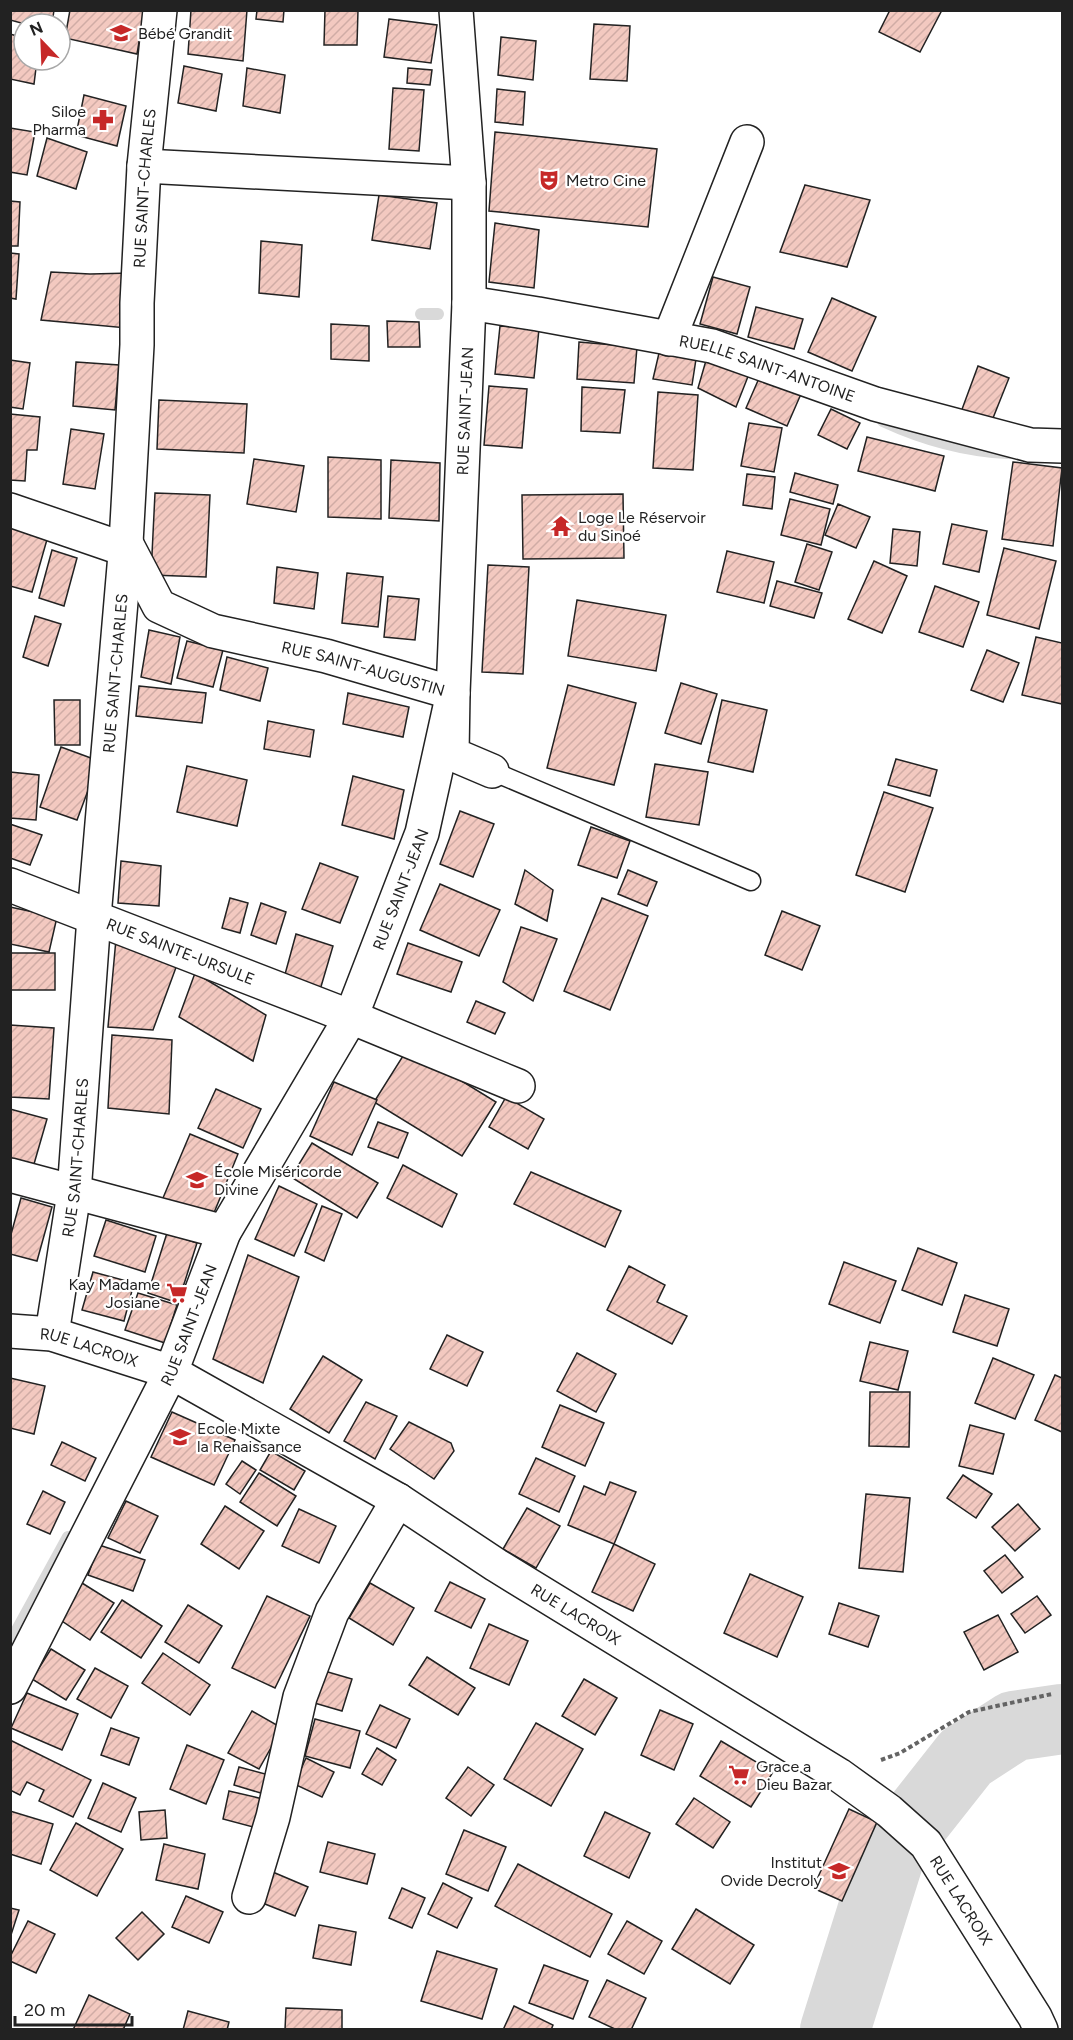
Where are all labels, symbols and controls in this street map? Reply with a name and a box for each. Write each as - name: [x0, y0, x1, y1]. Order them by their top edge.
- north arrow: [12, 12, 72, 72]
- text: N: [27, 17, 46, 40]
- school or university icon: Bébé Grandit: [109, 21, 133, 45]
- place label: Bébé Grandit: [138, 24, 232, 43]
- place label: Siloe Pharma: [32, 102, 86, 139]
- pharmacy icon: Siloe Pharma: [91, 108, 115, 132]
- street label: RUE SAINT-CHARLES: [129, 108, 159, 269]
- theatre icon: Metro Cine: [537, 168, 561, 192]
- place label: Metro Cine: [566, 171, 646, 190]
- street label: RUELLE SAINT-ANTOINE: [678, 331, 858, 406]
- street label: RUE SAINT-JEAN: [452, 346, 477, 476]
- place label: Loge Le Réservoir du Sinoé: [578, 508, 706, 545]
- temple icon: Loge Le Réservoir du Sinoé: [549, 514, 573, 538]
- street label: RUE SAINT-CHARLES: [99, 593, 131, 754]
- street label: RUE SAINT-AUGUSTIN: [280, 637, 447, 700]
- street label: RUE SAINT-JEAN: [368, 826, 432, 953]
- street label: RUE SAINTE-URSULE: [104, 914, 258, 988]
- street label: RUE SAINT-CHARLES: [58, 1077, 92, 1239]
- place label: École Miséricorde Divine: [214, 1162, 342, 1199]
- school or university icon: École Miséricorde Divine: [185, 1168, 209, 1192]
- street label: RUE SAINT-JEAN: [156, 1261, 220, 1389]
- place label: Kay Madame Josiane: [68, 1275, 160, 1312]
- supermarket icon: Kay Madame Josiane: [165, 1281, 189, 1305]
- street label: RUE LACROIX: [39, 1324, 141, 1370]
- place label: Ecole Mixte la Renaissance: [197, 1419, 302, 1456]
- school or university icon: Ecole Mixte la Renaissance: [168, 1425, 192, 1449]
- street label: RUE LACROIX: [528, 1579, 624, 1649]
- place label: Grace a Dieu Bazar: [756, 1757, 832, 1794]
- supermarket icon: Grace a Dieu Bazar: [727, 1763, 751, 1787]
- street label: RUE LACROIX: [926, 1852, 997, 1948]
- place label: Institut Ovide Decroly: [720, 1853, 823, 1890]
- school or university icon: Institut Ovide Decroly: [827, 1859, 851, 1883]
- scale bar: [15, 1989, 132, 2027]
- text: 20 m: [24, 1999, 65, 2021]

